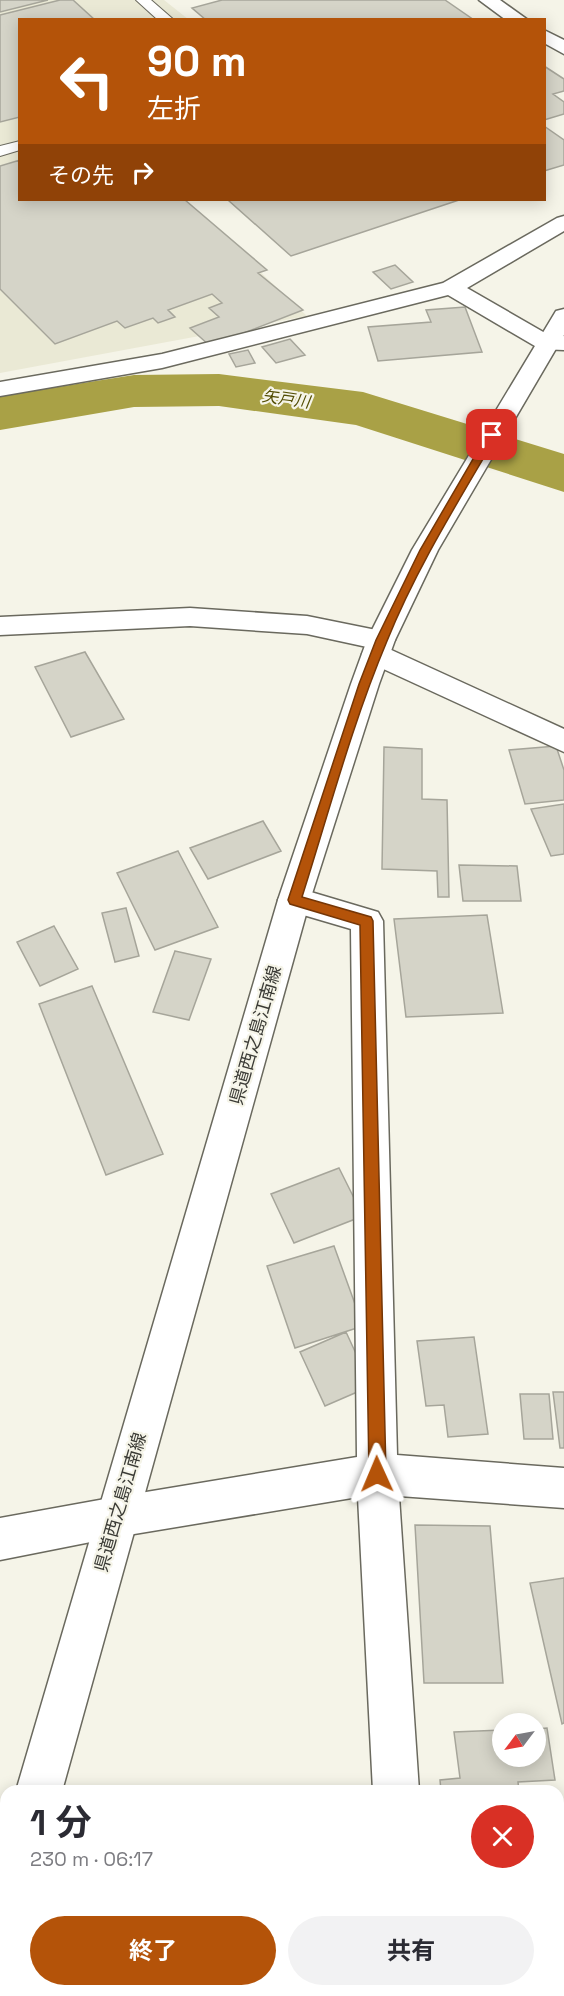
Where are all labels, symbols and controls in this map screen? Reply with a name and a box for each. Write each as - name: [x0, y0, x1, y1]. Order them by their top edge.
- text: 90 m: [147, 35, 247, 88]
- icon: left: [48, 42, 126, 120]
- text: 左折: [147, 91, 201, 126]
- icon: right: [126, 156, 159, 189]
- text: その先: [48, 161, 114, 189]
- water label: 矢戸川: [261, 385, 313, 413]
- pin: [466, 409, 517, 460]
- icon: arrive: [475, 418, 508, 451]
- street label: 県道西之島江南線: [224, 963, 286, 1107]
- street label: 県道西之島江南線: [89, 1430, 151, 1574]
- position arrow: [345, 1442, 409, 1506]
- north arrow: [492, 1713, 546, 1767]
- map controls: [492, 1713, 546, 1767]
- text: 1 分: [30, 1800, 91, 1846]
- button: close: [471, 1805, 534, 1868]
- text: 230 m · 06:17: [30, 1846, 153, 1872]
- button: 終了: [30, 1916, 276, 1985]
- button: 共有: [288, 1916, 534, 1985]

